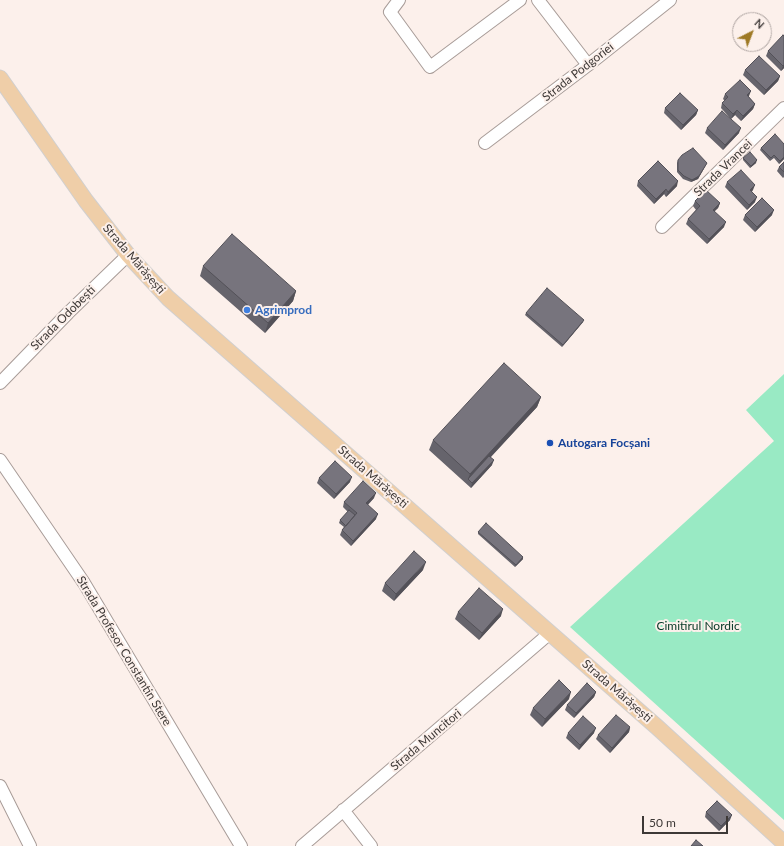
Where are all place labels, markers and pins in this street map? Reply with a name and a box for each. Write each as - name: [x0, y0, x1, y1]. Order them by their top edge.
- place label: Agrimprod: [255, 303, 312, 317]
- marker: Agrimprod: [242, 305, 252, 315]
- place label: Autogara Focșani: [558, 436, 650, 450]
- marker: Autogara Focșani: [545, 438, 555, 448]

